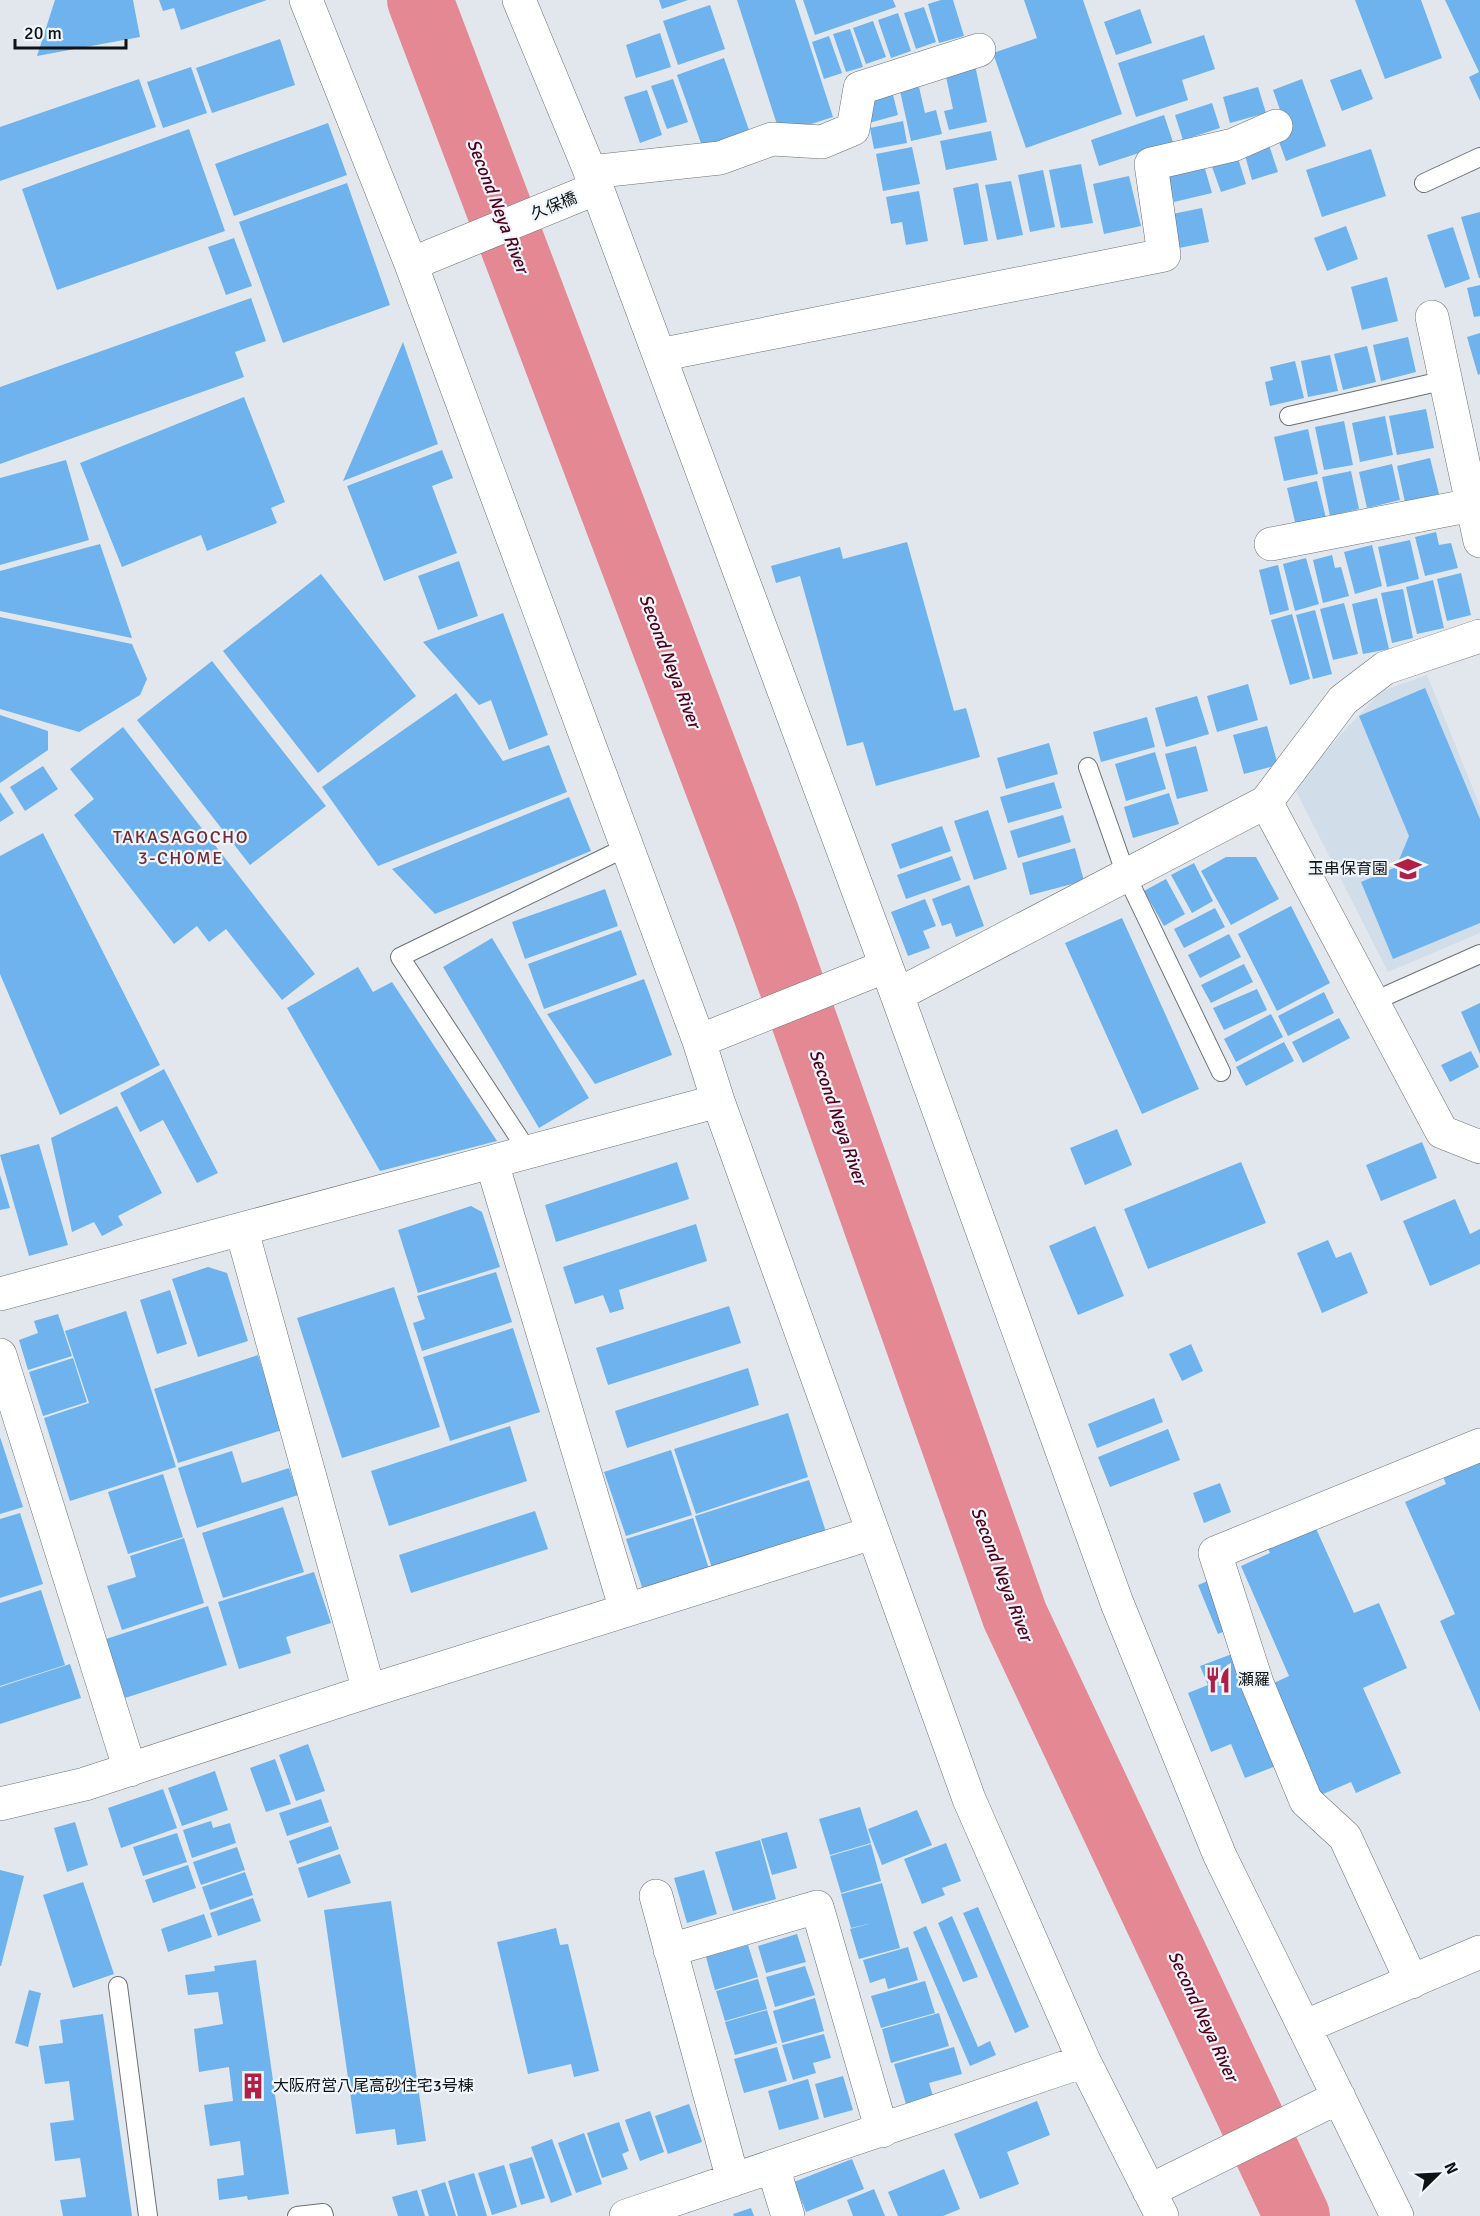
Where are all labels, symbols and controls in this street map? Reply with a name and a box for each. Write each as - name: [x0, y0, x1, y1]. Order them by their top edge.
- scale bar: [15, 12, 126, 50]
- text: 20 m: [24, 22, 62, 44]
- water label: Second Neya River: [462, 136, 534, 278]
- street label: 久保橋: [528, 188, 580, 224]
- water label: Second Neya River: [634, 591, 706, 733]
- district label: TAKASAGOCHO 3-CHOME: [113, 826, 249, 869]
- school or university icon: 玉串保育園: [1393, 854, 1423, 884]
- place label: 玉串保育園: [1308, 859, 1388, 879]
- water label: Second Neya River: [805, 1047, 872, 1190]
- water label: Second Neya River: [966, 1504, 1038, 1646]
- restaurant icon: 瀬羅: [1203, 1665, 1233, 1695]
- place label: 瀬羅: [1238, 1670, 1270, 1690]
- water label: Second Neya River: [1163, 1947, 1244, 2087]
- building icon: 大阪府営八尾高砂住宅3号棟: [238, 2071, 268, 2101]
- place label: 大阪府営八尾高砂住宅3号棟: [273, 2076, 474, 2096]
- north arrow: [1408, 2144, 1468, 2204]
- text: N: [1439, 2159, 1462, 2177]

